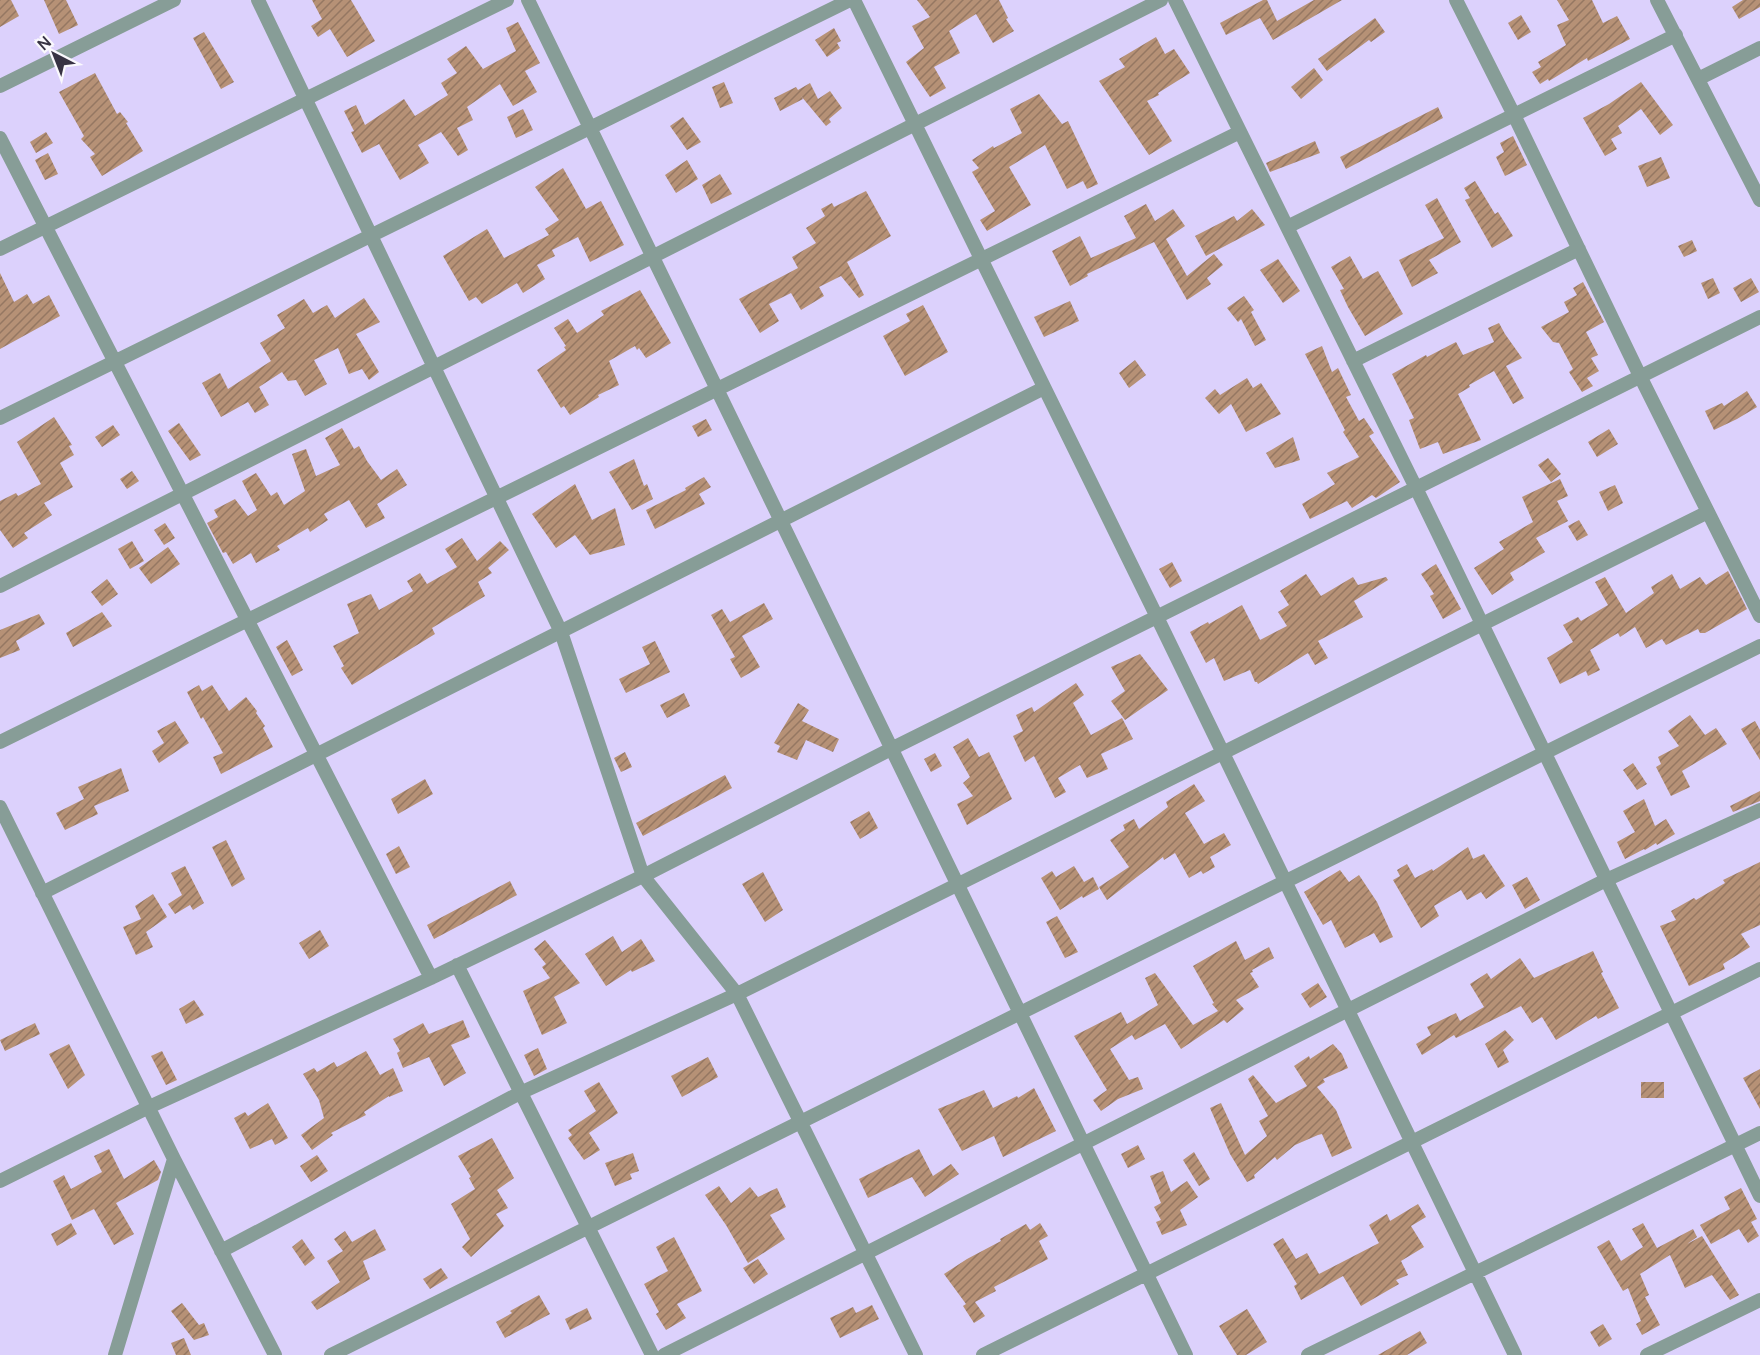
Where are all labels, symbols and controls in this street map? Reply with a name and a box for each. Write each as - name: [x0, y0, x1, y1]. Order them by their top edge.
- north arrow: [24, 24, 84, 84]
- text: N: [32, 31, 56, 55]

